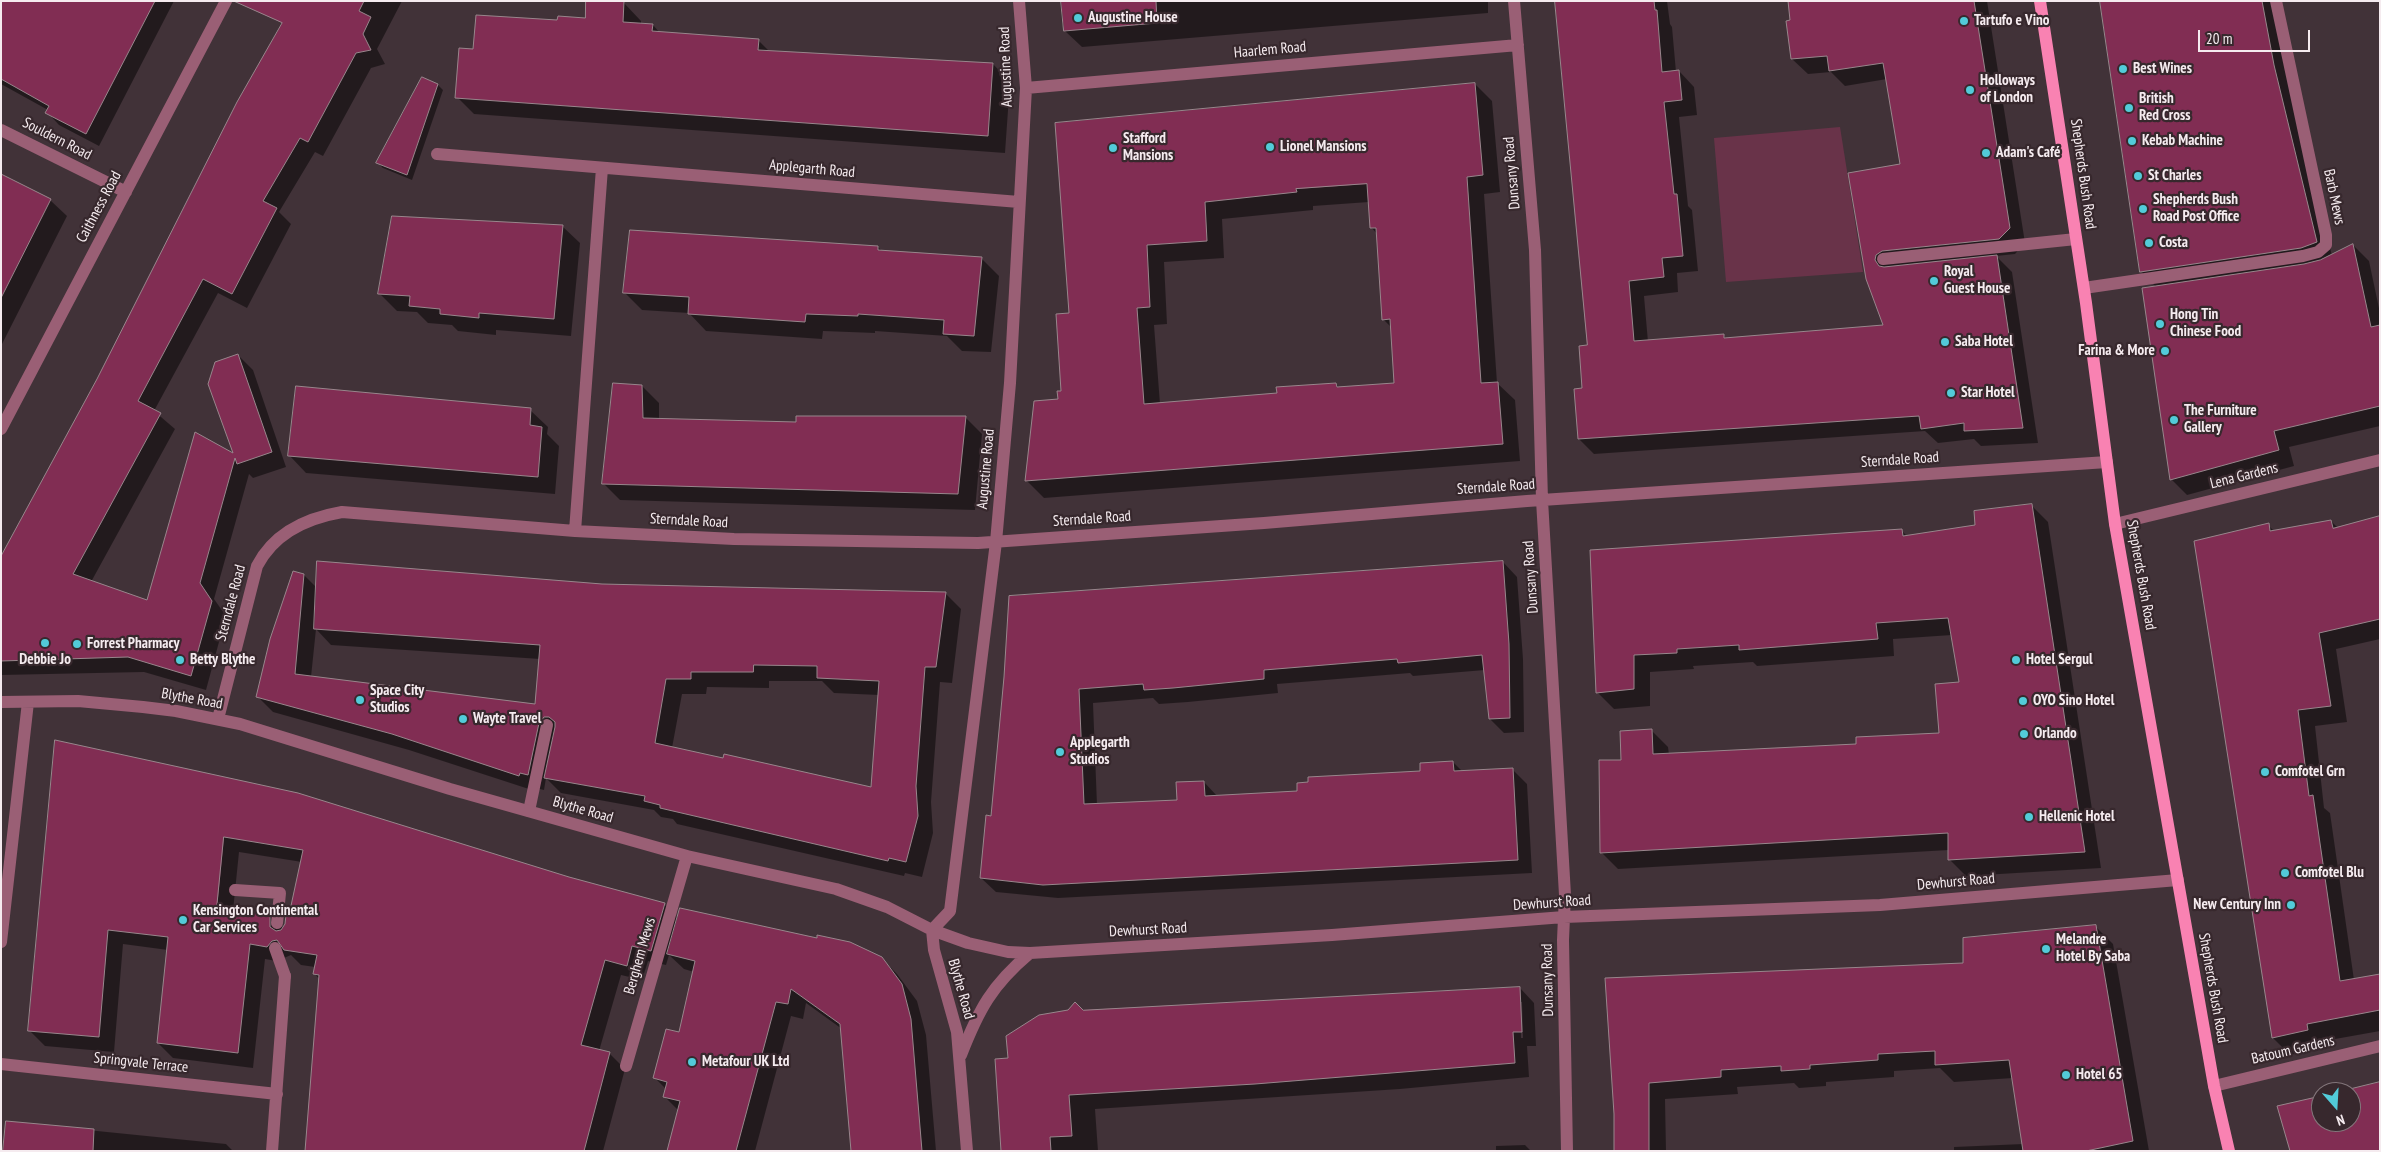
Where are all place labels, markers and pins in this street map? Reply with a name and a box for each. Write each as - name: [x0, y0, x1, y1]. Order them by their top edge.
- place label: Augustine House: [1088, 9, 1178, 27]
- marker: Augustine House: [1072, 12, 1084, 24]
- place label: Tartufo e Vino: [1974, 12, 2049, 30]
- marker: Tartufo e Vino: [1958, 15, 1970, 27]
- place label: Best Wines: [2133, 60, 2192, 78]
- marker: Best Wines: [2117, 63, 2129, 75]
- place label: Holloways of London: [1980, 72, 2035, 107]
- marker: Holloways of London: [1964, 84, 1976, 96]
- place label: British Red Cross: [2139, 90, 2190, 125]
- marker: British Red Cross: [2123, 102, 2135, 114]
- place label: Stafford Mansions: [1123, 130, 1173, 165]
- place label: Kebab Machine: [2142, 132, 2223, 150]
- marker: Kebab Machine: [2126, 135, 2138, 147]
- place label: Lionel Mansions: [1280, 138, 1366, 156]
- marker: Lionel Mansions: [1264, 141, 1276, 153]
- marker: Stafford Mansions: [1107, 142, 1119, 154]
- place label: Adam's Café: [1996, 144, 2060, 162]
- marker: Adam's Café: [1980, 147, 1992, 159]
- place label: St Charles: [2148, 167, 2202, 185]
- marker: St Charles: [2132, 170, 2144, 182]
- place label: Shepherds Bush Road Post Office: [2153, 191, 2239, 226]
- marker: Shepherds Bush Road Post Office: [2137, 203, 2149, 215]
- place label: Costa: [2159, 234, 2188, 252]
- marker: Costa: [2143, 237, 2155, 249]
- place label: Royal Guest House: [1944, 263, 2010, 298]
- marker: Royal Guest House: [1928, 275, 1940, 287]
- place label: Hong Tin Chinese Food: [2170, 306, 2241, 341]
- marker: Hong Tin Chinese Food: [2154, 318, 2166, 330]
- place label: Saba Hotel: [1955, 333, 2013, 351]
- marker: Saba Hotel: [1939, 336, 1951, 348]
- place label: Farina & More: [2078, 342, 2155, 360]
- marker: Farina & More: [2159, 345, 2171, 357]
- place label: Star Hotel: [1961, 384, 2015, 402]
- marker: Star Hotel: [1945, 387, 1957, 399]
- place label: The Furniture Gallery: [2184, 402, 2257, 437]
- marker: The Furniture Gallery: [2168, 414, 2180, 426]
- place label: Forrest Pharmacy: [87, 635, 180, 653]
- marker: Debbie Jo: [39, 637, 51, 649]
- marker: Forrest Pharmacy: [71, 638, 83, 650]
- place label: Debbie Jo: [19, 651, 71, 669]
- place label: Betty Blythe: [190, 651, 255, 669]
- place label: Hotel Sergul: [2026, 651, 2093, 669]
- marker: Betty Blythe: [174, 654, 186, 666]
- marker: Hotel Sergul: [2010, 654, 2022, 666]
- place label: Space City Studios: [370, 682, 424, 717]
- place label: OYO Sino Hotel: [2033, 692, 2114, 710]
- marker: Space City Studios: [354, 694, 366, 706]
- marker: OYO Sino Hotel: [2017, 695, 2029, 707]
- place label: Wayte Travel: [473, 710, 541, 728]
- marker: Wayte Travel: [457, 713, 469, 725]
- place label: Orlando: [2034, 725, 2077, 743]
- marker: Orlando: [2018, 728, 2030, 740]
- place label: Applegarth Studios: [1070, 734, 1130, 769]
- marker: Applegarth Studios: [1054, 746, 1066, 758]
- place label: Comfotel Grn: [2275, 763, 2345, 781]
- marker: Comfotel Grn: [2259, 766, 2271, 778]
- place label: Hellenic Hotel: [2039, 808, 2115, 826]
- marker: Hellenic Hotel: [2023, 811, 2035, 823]
- place label: Comfotel Blu: [2295, 864, 2364, 882]
- marker: Comfotel Blu: [2279, 867, 2291, 879]
- place label: New Century Inn: [2193, 896, 2281, 914]
- marker: New Century Inn: [2285, 899, 2297, 911]
- place label: Kensington Continental Car Services: [193, 902, 318, 937]
- marker: Kensington Continental Car Services: [177, 914, 189, 926]
- place label: Melandre Hotel By Saba: [2056, 931, 2130, 966]
- marker: Melandre Hotel By Saba: [2040, 943, 2052, 955]
- place label: Metafour UK Ltd: [702, 1053, 789, 1071]
- marker: Metafour UK Ltd: [686, 1056, 698, 1068]
- place label: Hotel 65: [2076, 1066, 2123, 1084]
- marker: Hotel 65: [2060, 1069, 2072, 1081]

